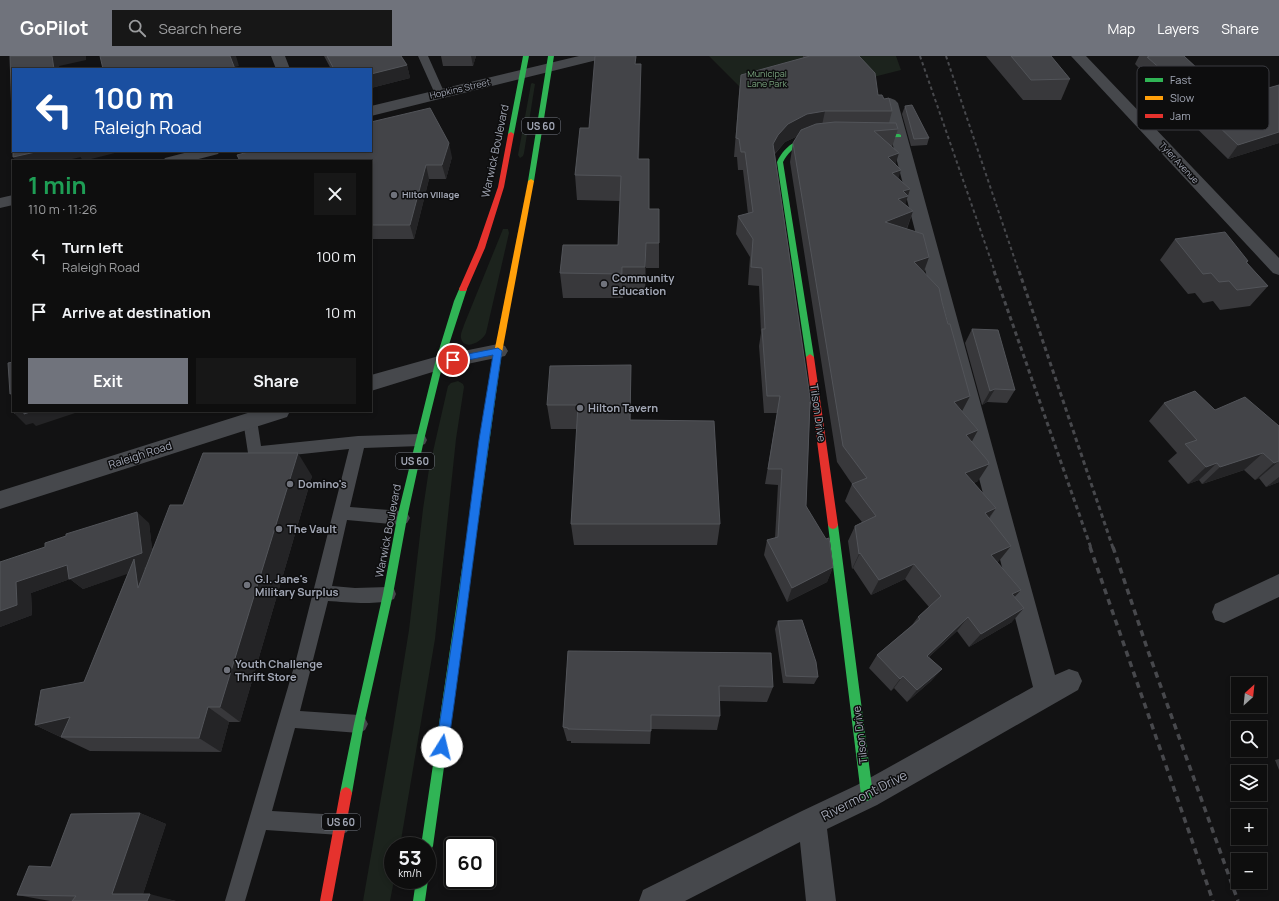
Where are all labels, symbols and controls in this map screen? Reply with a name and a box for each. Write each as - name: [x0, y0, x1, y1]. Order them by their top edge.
- search box: [112, 10, 392, 46]
- text: GoPilot: [20, 15, 88, 41]
- icon: search: [126, 17, 148, 39]
- text: Search here: [158, 18, 242, 39]
- text: Map: [1107, 19, 1135, 38]
- text: Layers: [1157, 19, 1199, 38]
- text: Share: [1221, 19, 1259, 38]
- legend: [1137, 66, 1269, 130]
- park label: Municipal Lane Park: [747, 67, 787, 90]
- text: Fast: [1170, 72, 1192, 87]
- street label: Hopkins Street: [428, 75, 492, 102]
- text: 100 m: [94, 79, 174, 117]
- icon: left: [28, 84, 80, 136]
- text: Slow: [1170, 90, 1195, 105]
- street label: Warwick Boulevard: [477, 103, 512, 199]
- text: Jam: [1170, 108, 1191, 123]
- text: Raleigh Road: [94, 115, 202, 139]
- road number: US 60: [522, 118, 560, 134]
- street label: Tyler Avenue: [1157, 139, 1202, 186]
- text: 1 min: [28, 168, 87, 201]
- button: close: [314, 173, 356, 215]
- place label: Hilton Village: [402, 188, 460, 201]
- marker: Hilton Village: [389, 190, 399, 200]
- text: 110 m · 11:26: [28, 200, 97, 218]
- text: Turn left: [62, 237, 124, 258]
- icon: left: [28, 245, 50, 267]
- text: 100 m: [316, 246, 356, 267]
- text: Raleigh Road: [62, 258, 140, 276]
- place label: Community Education: [612, 270, 675, 298]
- marker: Community Education: [599, 279, 609, 289]
- icon: arrive: [28, 301, 50, 323]
- text: Arrive at destination: [62, 302, 211, 323]
- text: 10 m: [325, 302, 356, 323]
- pin: [436, 343, 470, 377]
- icon: arrive: [442, 349, 464, 371]
- button: Exit: [28, 358, 188, 404]
- button: Share: [196, 358, 356, 404]
- street label: Tilson Drive: [807, 383, 830, 443]
- place label: Hilton Tavern: [588, 400, 658, 415]
- marker: Hilton Tavern: [575, 403, 585, 413]
- street label: Raleigh Road: [106, 437, 174, 472]
- road number: US 60: [396, 453, 434, 469]
- place label: Domino's: [298, 476, 347, 491]
- marker: Domino's: [285, 479, 295, 489]
- street label: Warwick Boulevard: [371, 483, 404, 579]
- place label: The Vault: [287, 521, 337, 536]
- marker: The Vault: [274, 524, 284, 534]
- place label: G.I. Jane's Military Surplus: [255, 571, 339, 599]
- marker: G.I. Jane's Military Surplus: [242, 580, 252, 590]
- place label: Youth Challenge Thrift Store: [235, 656, 323, 684]
- marker: Youth Challenge Thrift Store: [222, 665, 232, 675]
- north arrow: [1231, 677, 1267, 713]
- map controls: [1231, 677, 1267, 889]
- street label: Tilson Drive: [848, 705, 871, 765]
- button: search: [1231, 721, 1267, 757]
- position arrow: [421, 726, 463, 768]
- street label: Rivermont Drive: [818, 765, 911, 824]
- button: layers: [1231, 765, 1267, 801]
- button: +: [1231, 809, 1267, 845]
- road number: US 60: [322, 814, 360, 830]
- speed limit sign: 60: [444, 837, 496, 889]
- text: 53: [398, 844, 422, 871]
- button: −: [1231, 853, 1267, 889]
- text: km/h: [398, 866, 422, 880]

